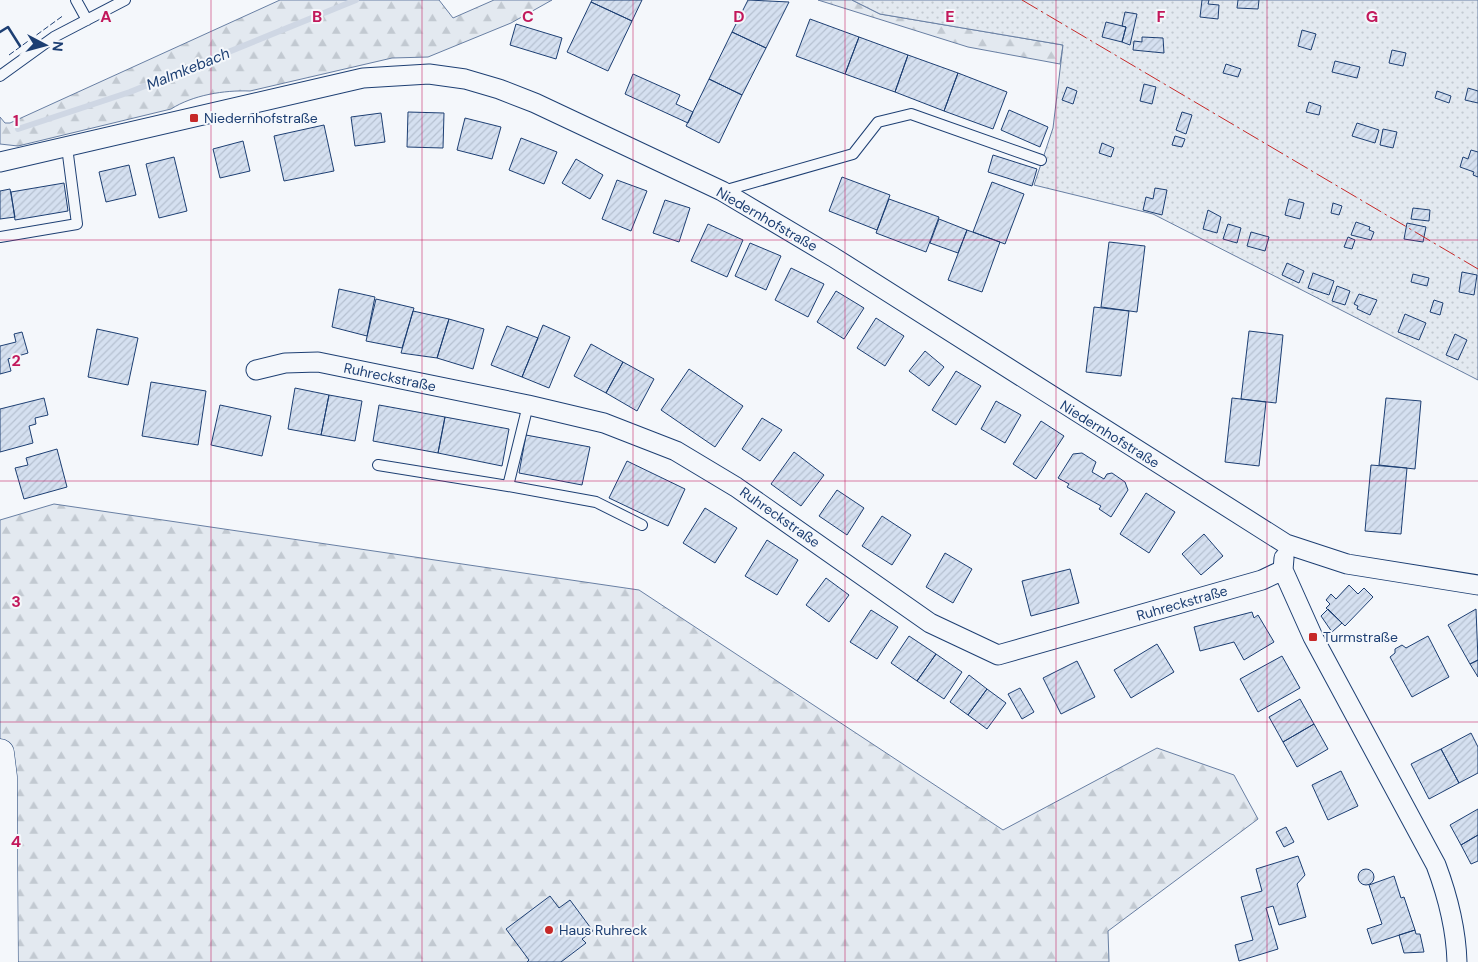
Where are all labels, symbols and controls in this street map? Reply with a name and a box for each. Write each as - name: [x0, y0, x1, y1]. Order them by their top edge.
- text: A: [100, 6, 112, 27]
- text: B: [312, 6, 322, 27]
- text: C: [522, 6, 534, 27]
- text: D: [733, 6, 745, 27]
- text: E: [945, 6, 955, 27]
- text: F: [1157, 6, 1166, 27]
- text: G: [1366, 6, 1378, 27]
- north arrow: [20, 20, 70, 70]
- text: N: [48, 40, 67, 52]
- water label: Malmkebach: [143, 43, 233, 95]
- place label: Niedernhofstraße: [204, 109, 318, 127]
- text: 1: [13, 110, 19, 131]
- marker: Niedernhofstraße: [188, 112, 200, 124]
- street label: Niedernhofstraße: [713, 183, 821, 255]
- text: 2: [11, 350, 21, 371]
- street label: Ruhreckstraße: [342, 358, 438, 396]
- street label: Niedernhofstraße: [1057, 396, 1163, 472]
- street label: Ruhreckstraße: [736, 483, 824, 551]
- street label: Ruhreckstraße: [1134, 581, 1230, 625]
- text: 3: [11, 591, 21, 612]
- place label: Turmstraße: [1323, 628, 1398, 646]
- marker: Turmstraße: [1307, 631, 1319, 643]
- text: 4: [11, 831, 21, 852]
- place label: Haus Ruhreck: [559, 921, 647, 939]
- marker: Haus Ruhreck: [543, 924, 555, 936]

